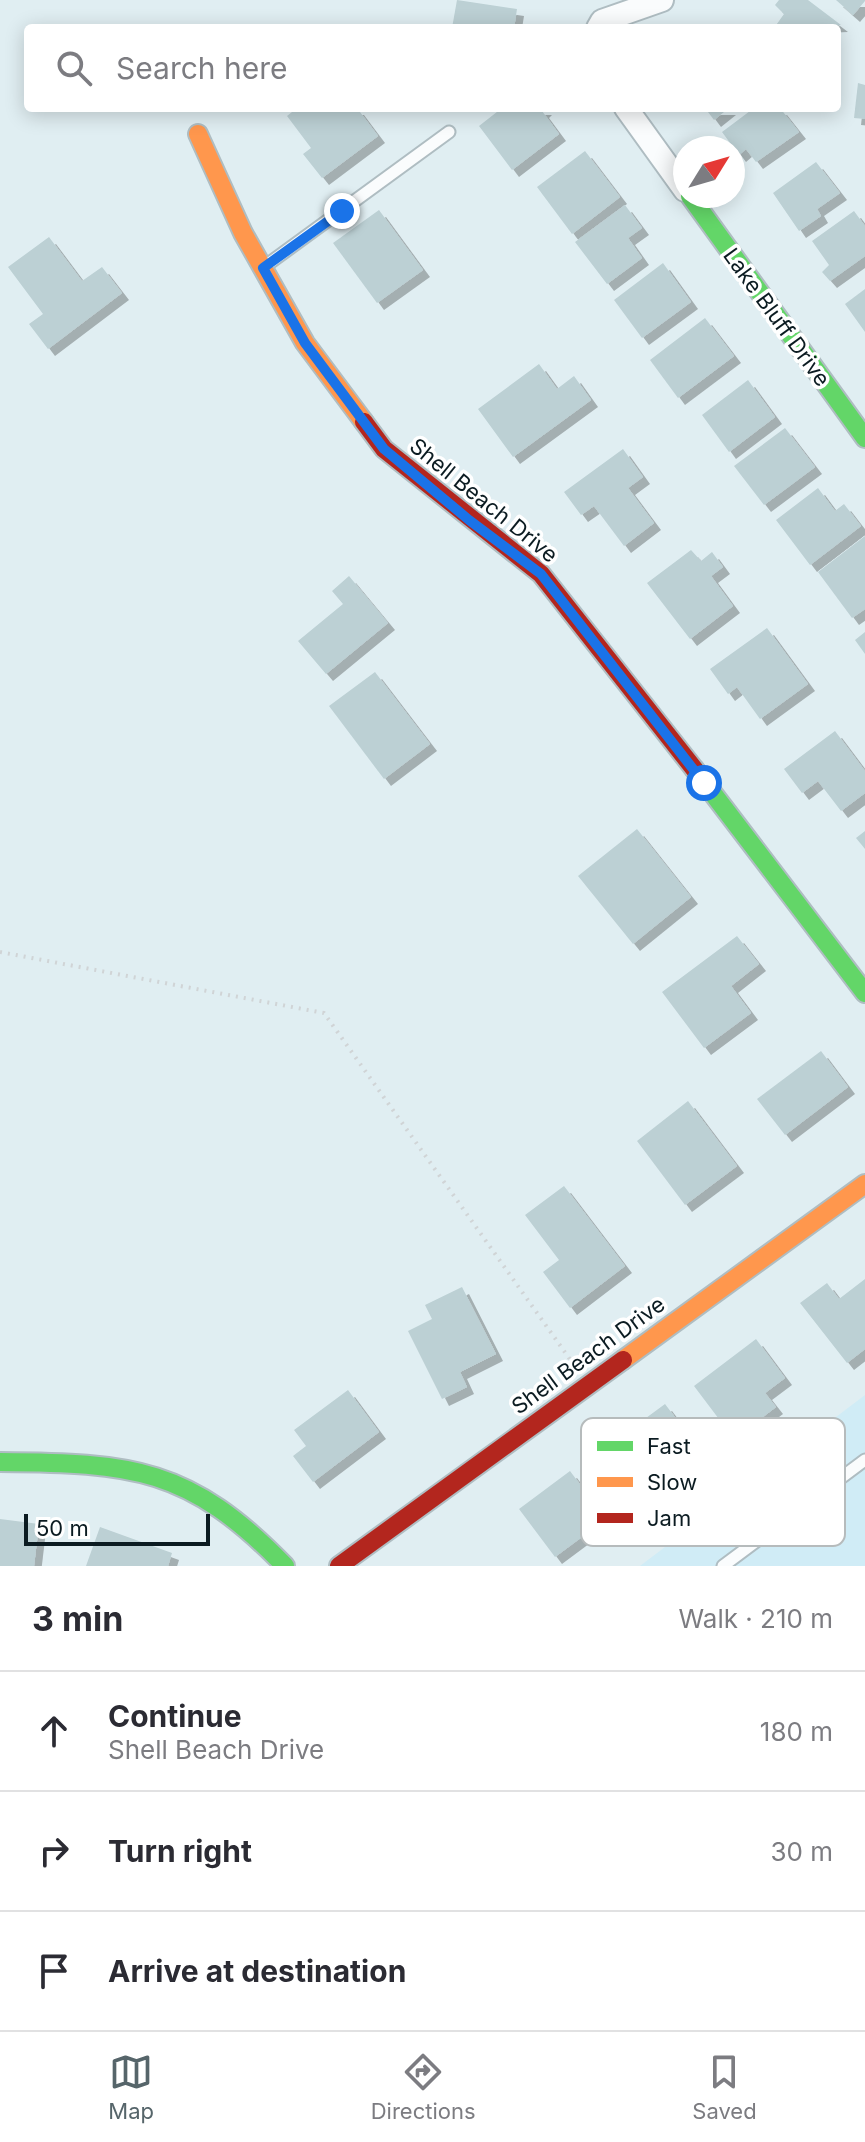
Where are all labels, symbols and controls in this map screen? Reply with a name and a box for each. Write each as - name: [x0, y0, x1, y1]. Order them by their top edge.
- search box: [24, 24, 841, 112]
- icon: search: [52, 46, 96, 90]
- text: Search here: [116, 50, 288, 86]
- north arrow: [673, 136, 745, 208]
- route end: [324, 193, 360, 229]
- street label: Lake Bluff Drive: [718, 243, 836, 391]
- street label: Shell Beach Drive: [405, 432, 563, 568]
- route start: [686, 765, 722, 801]
- street label: Shell Beach Drive: [506, 1291, 670, 1419]
- legend: [581, 1418, 845, 1546]
- text: Fast: [647, 1433, 691, 1459]
- text: Slow: [647, 1469, 697, 1495]
- text: Jam: [647, 1505, 691, 1531]
- scale bar: [24, 1510, 210, 1546]
- text: 50 m: [36, 1515, 89, 1541]
- text: 3 min: [32, 1598, 123, 1639]
- text: Walk · 210 m: [678, 1603, 833, 1634]
- text: Continue: [108, 1698, 242, 1734]
- icon: ahead: [32, 1709, 76, 1753]
- text: 180 m: [760, 1716, 833, 1747]
- text: Shell Beach Drive: [108, 1734, 324, 1765]
- icon: right: [32, 1829, 76, 1873]
- text: Turn right: [108, 1833, 252, 1869]
- text: 30 m: [770, 1836, 833, 1867]
- icon: arrive: [32, 1949, 76, 1993]
- text: Arrive at destination: [108, 1953, 406, 1989]
- tab: Map: [108, 2050, 154, 2124]
- tab: Directions: [371, 2050, 476, 2124]
- tab: Saved: [692, 2050, 757, 2124]

